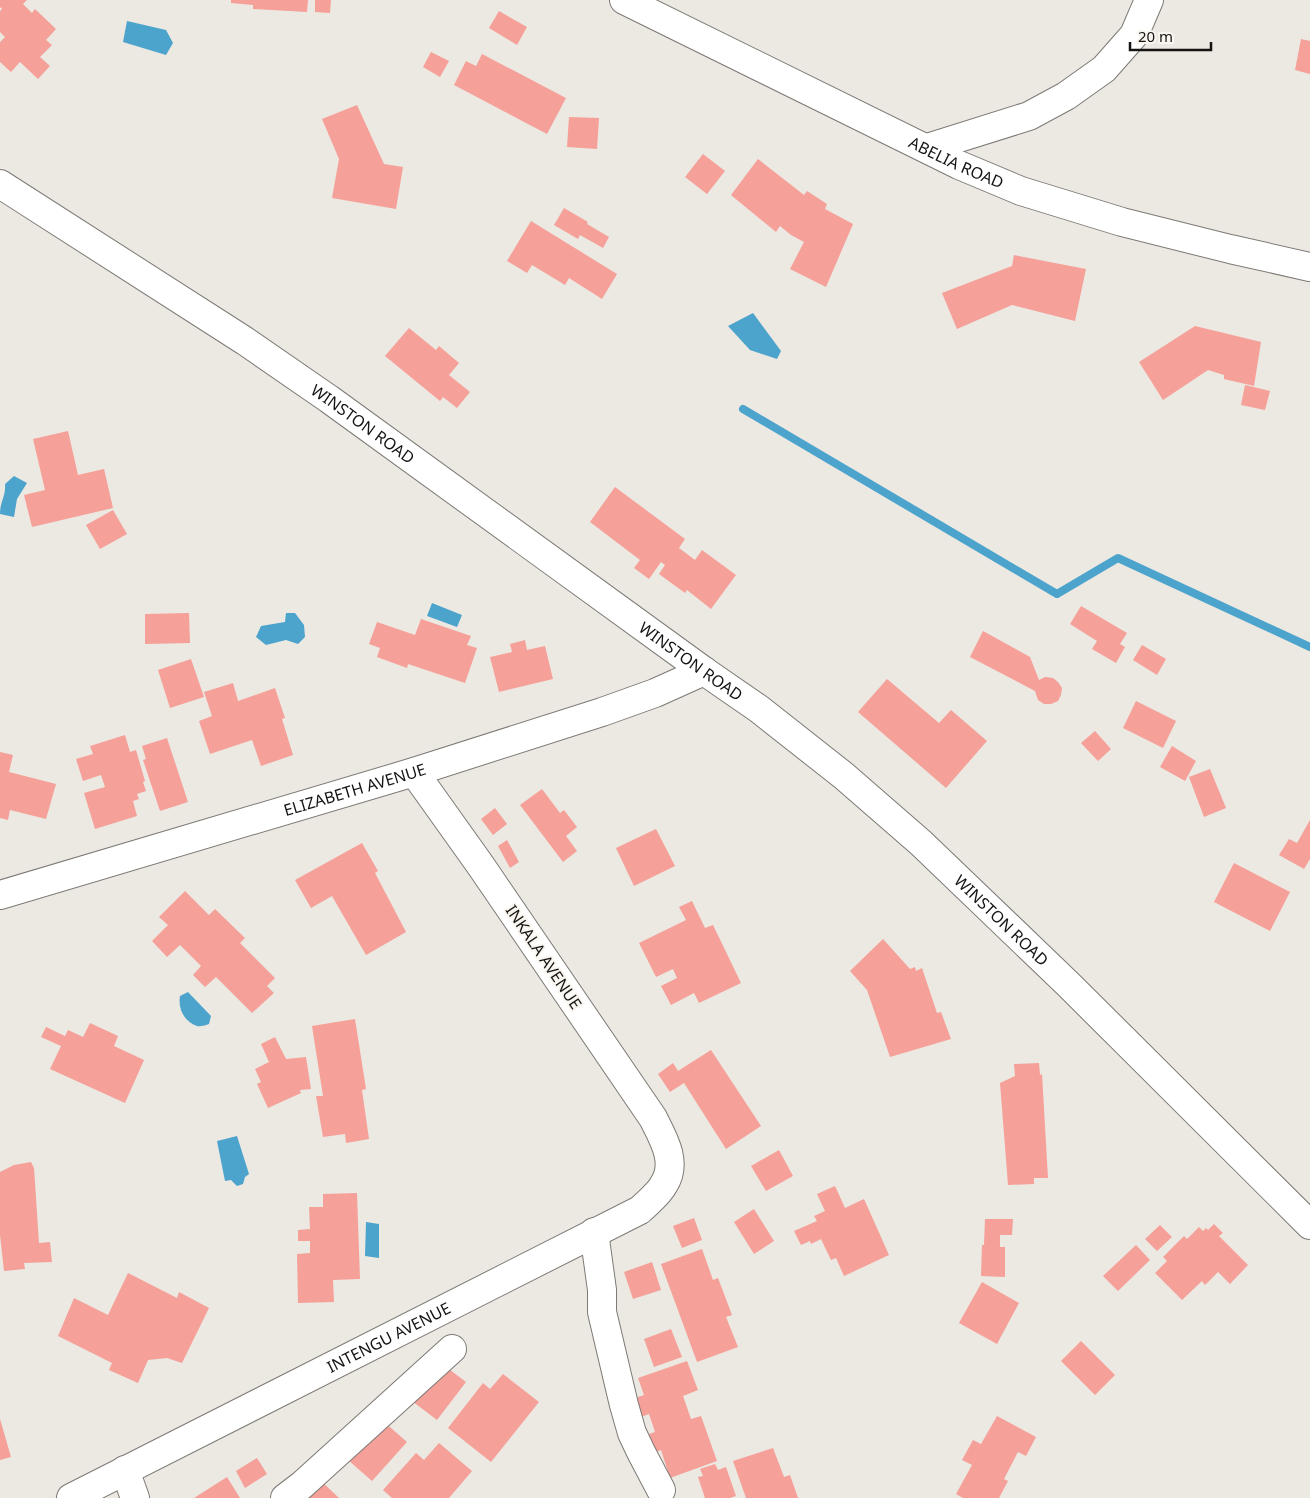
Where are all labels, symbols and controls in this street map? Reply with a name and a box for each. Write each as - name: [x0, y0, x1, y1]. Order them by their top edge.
- scale bar: [1130, 20, 1211, 52]
- text: 20 m: [1138, 26, 1173, 46]
- street label: ABELIA ROAD: [905, 131, 1007, 194]
- street label: WINSTON ROAD: [307, 379, 419, 469]
- street label: WINSTON ROAD: [635, 616, 747, 706]
- street label: ELIZABETH AVENUE: [281, 758, 429, 821]
- street label: WINSTON ROAD: [950, 870, 1053, 971]
- street label: INKALA AVENUE: [501, 901, 587, 1013]
- street label: INTENGU AVENUE: [323, 1297, 454, 1378]

